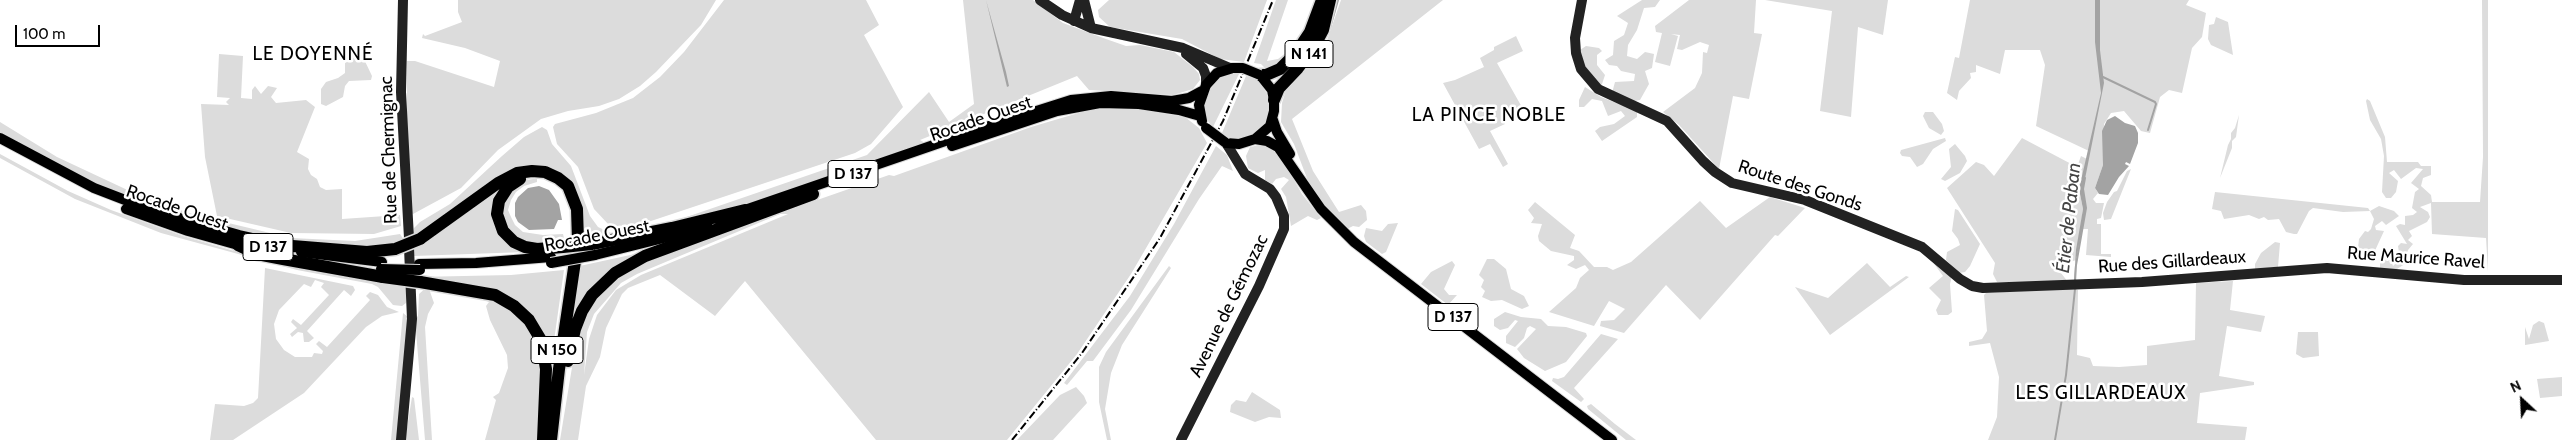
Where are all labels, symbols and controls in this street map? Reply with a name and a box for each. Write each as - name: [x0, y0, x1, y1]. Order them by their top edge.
- scale bar: [18, 15, 102, 47]
- text: 100 m: [23, 25, 65, 43]
- road number: N 141: [1285, 41, 1333, 68]
- district label: LE DOYENNÉ: [251, 43, 375, 65]
- street label: Rue de Chermignac: [376, 76, 402, 224]
- street label: Rocade Ouest: [927, 91, 1035, 147]
- district label: LA PINCE NOBLE: [1410, 104, 1568, 126]
- street label: Route des Gonds: [1735, 156, 1865, 216]
- road number: D 137: [828, 160, 878, 188]
- water label: Étier de Paban: [2052, 162, 2086, 274]
- street label: Rocade Ouest: [123, 180, 231, 236]
- street label: Rocade Ouest: [543, 215, 651, 257]
- street label: Avenue de Gémozac: [1185, 231, 1273, 381]
- road number: D 137: [243, 233, 293, 260]
- street label: Rue Maurice Ravel: [2346, 242, 2486, 274]
- street label: Rue des Gillardeaux: [2097, 246, 2247, 278]
- road number: D 137: [1428, 304, 1478, 330]
- road number: N 150: [531, 336, 583, 364]
- north arrow: [2497, 375, 2547, 425]
- text: N: [2507, 376, 2524, 397]
- district label: LES GILLARDEAUX: [2014, 382, 2188, 404]

